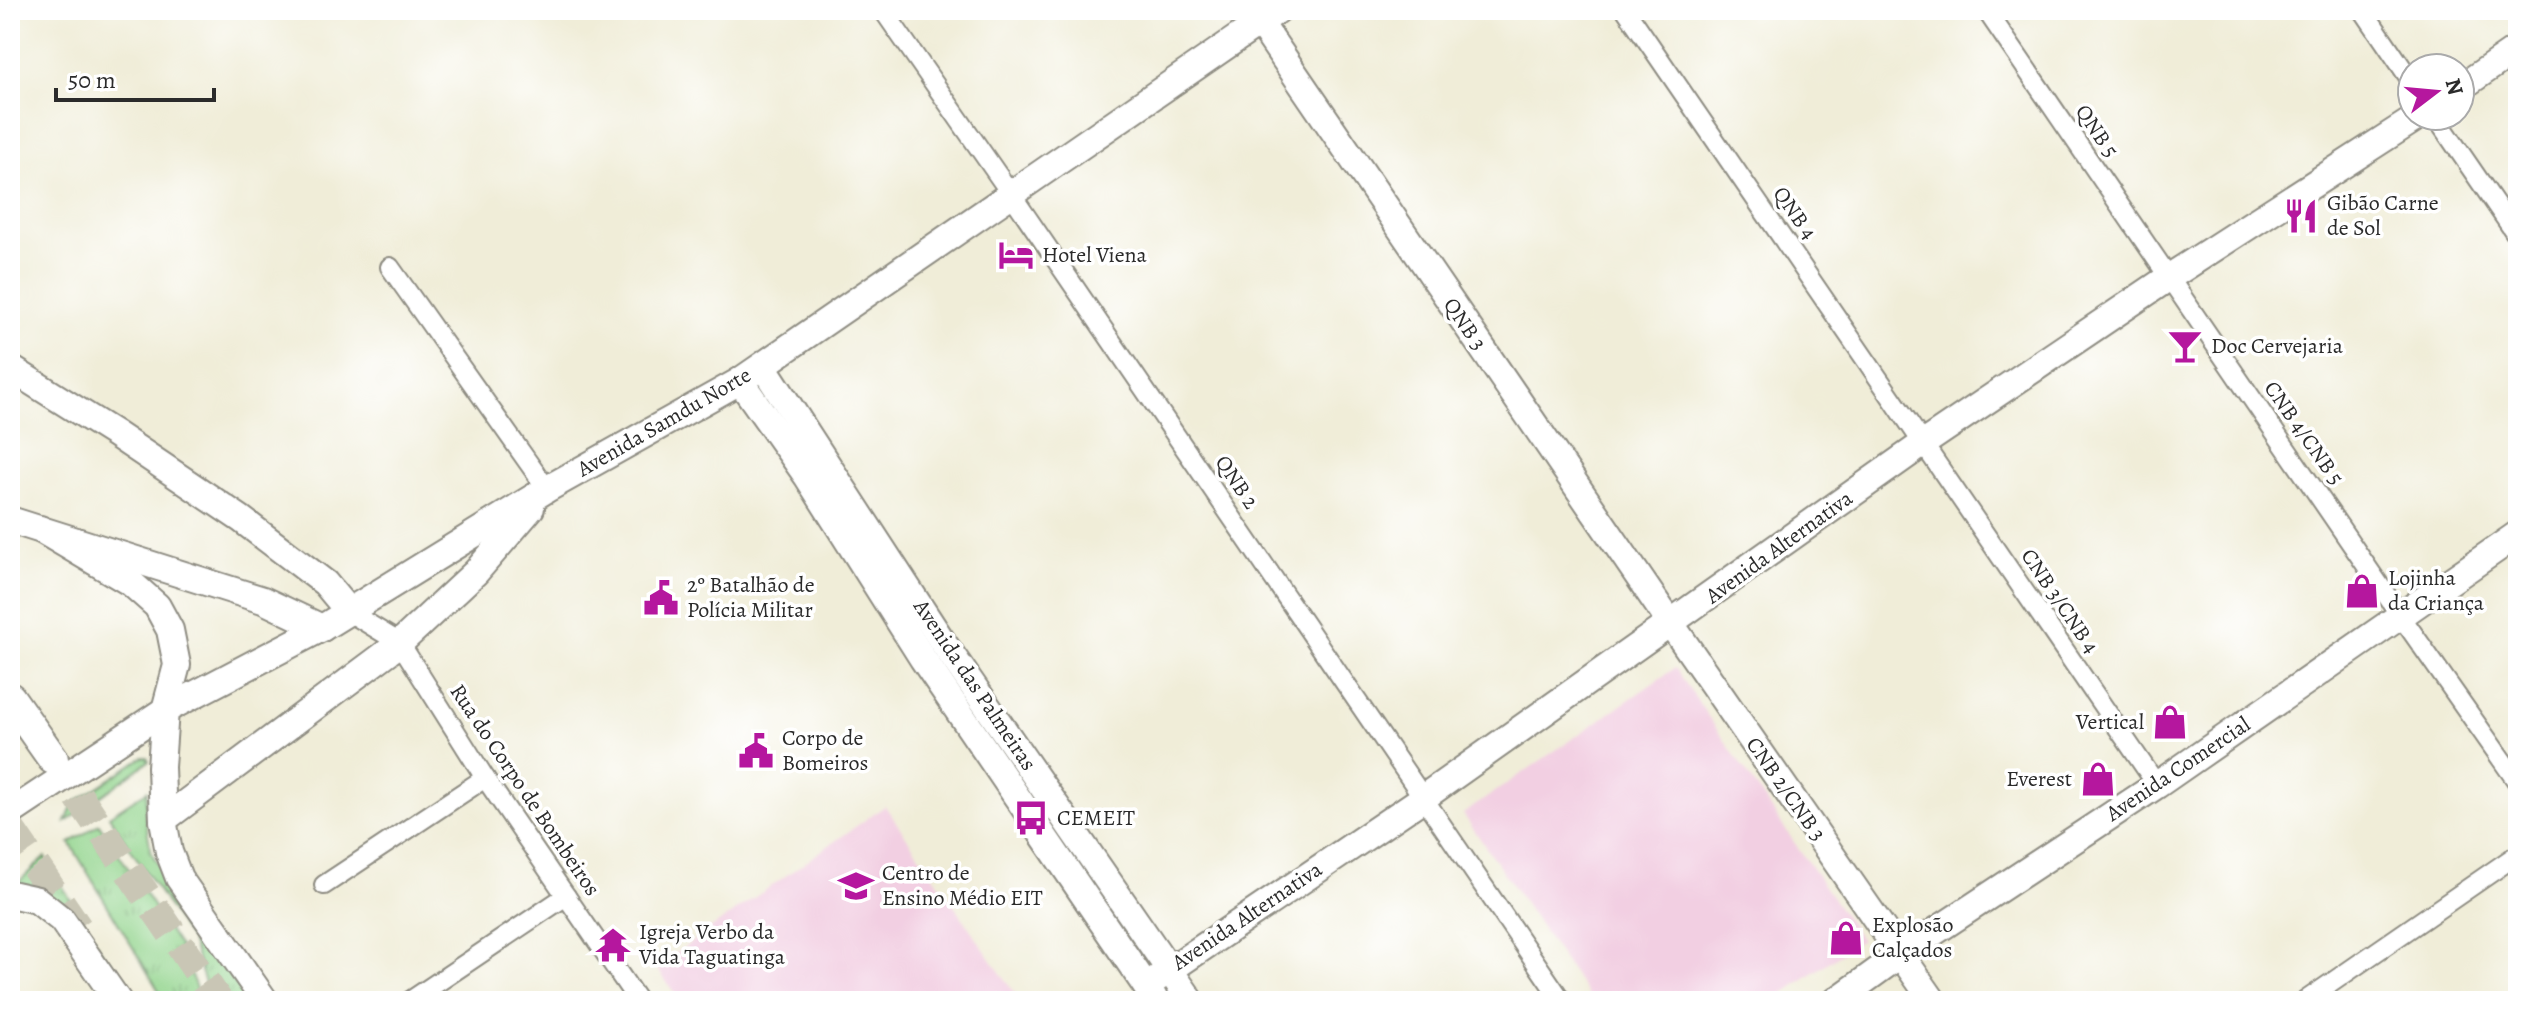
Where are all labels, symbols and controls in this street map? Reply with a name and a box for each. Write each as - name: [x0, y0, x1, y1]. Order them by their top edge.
- scale bar: [56, 52, 214, 102]
- north arrow: [2396, 52, 2476, 132]
- text: 50 m: [68, 64, 116, 96]
- text: N: [2438, 75, 2471, 99]
- street label: QNB 5: [2068, 99, 2126, 163]
- street label: QNB 4: [1766, 180, 1824, 246]
- place label: Gibão Carne de Sol: [2327, 188, 2439, 243]
- restaurant icon: Gibão Carne de Sol: [2282, 197, 2320, 235]
- hotel icon: Hotel Viena: [997, 236, 1035, 274]
- place label: Hotel Viena: [1042, 240, 1148, 270]
- street label: QNB 3: [1436, 292, 1494, 356]
- bar icon: Doc Cervejaria: [2166, 327, 2204, 365]
- place label: Doc Cervejaria: [2211, 331, 2344, 361]
- street label: Avenida Samdu Norte: [571, 360, 756, 485]
- street label: CNB 4/CNB 5: [2257, 375, 2351, 491]
- street label: QNB 2: [1208, 449, 1266, 515]
- street label: Avenida Alternativa: [1699, 483, 1859, 611]
- street label: CNB 3/CNB 4: [2014, 543, 2106, 659]
- place label: Lojinha da Criança: [2388, 563, 2485, 618]
- place label: 2º Batalhão de Polícia Militar: [687, 570, 815, 625]
- shop icon: Lojinha da Criança: [2343, 572, 2381, 610]
- public building icon: 2º Batalhão de Polícia Militar: [642, 579, 680, 617]
- street label: Avenida das Palmeiras: [906, 593, 1044, 777]
- street label: Rua do Corpo de Bombeiros: [443, 678, 607, 902]
- shop icon: Vertical: [2151, 703, 2189, 741]
- place label: Vertical: [2075, 707, 2144, 737]
- street label: Avenida Comercial: [2099, 710, 2256, 829]
- place label: Corpo de Bomeiros: [782, 723, 868, 778]
- street label: CNB 2/CNB 3: [1739, 731, 1833, 847]
- public building icon: Corpo de Bomeiros: [737, 732, 775, 770]
- shop icon: Everest: [2079, 760, 2117, 798]
- place label: Everest: [2006, 764, 2072, 794]
- bus stop icon: CEMEIT: [1012, 799, 1050, 837]
- place label: CEMEIT: [1057, 803, 1135, 833]
- street label: Avenida Alternativa: [1165, 854, 1329, 978]
- place label: Centro de Ensino Médio EIT: [882, 858, 1043, 913]
- school or university icon: Centro de Ensino Médio EIT: [837, 867, 875, 905]
- place label: Explosão Calçados: [1872, 910, 1953, 965]
- place label: Igreja Verbo da Vida Taguatinga: [638, 917, 786, 972]
- shop icon: Explosão Calçados: [1827, 919, 1865, 957]
- temple icon: Igreja Verbo da Vida Taguatinga: [594, 926, 632, 964]

